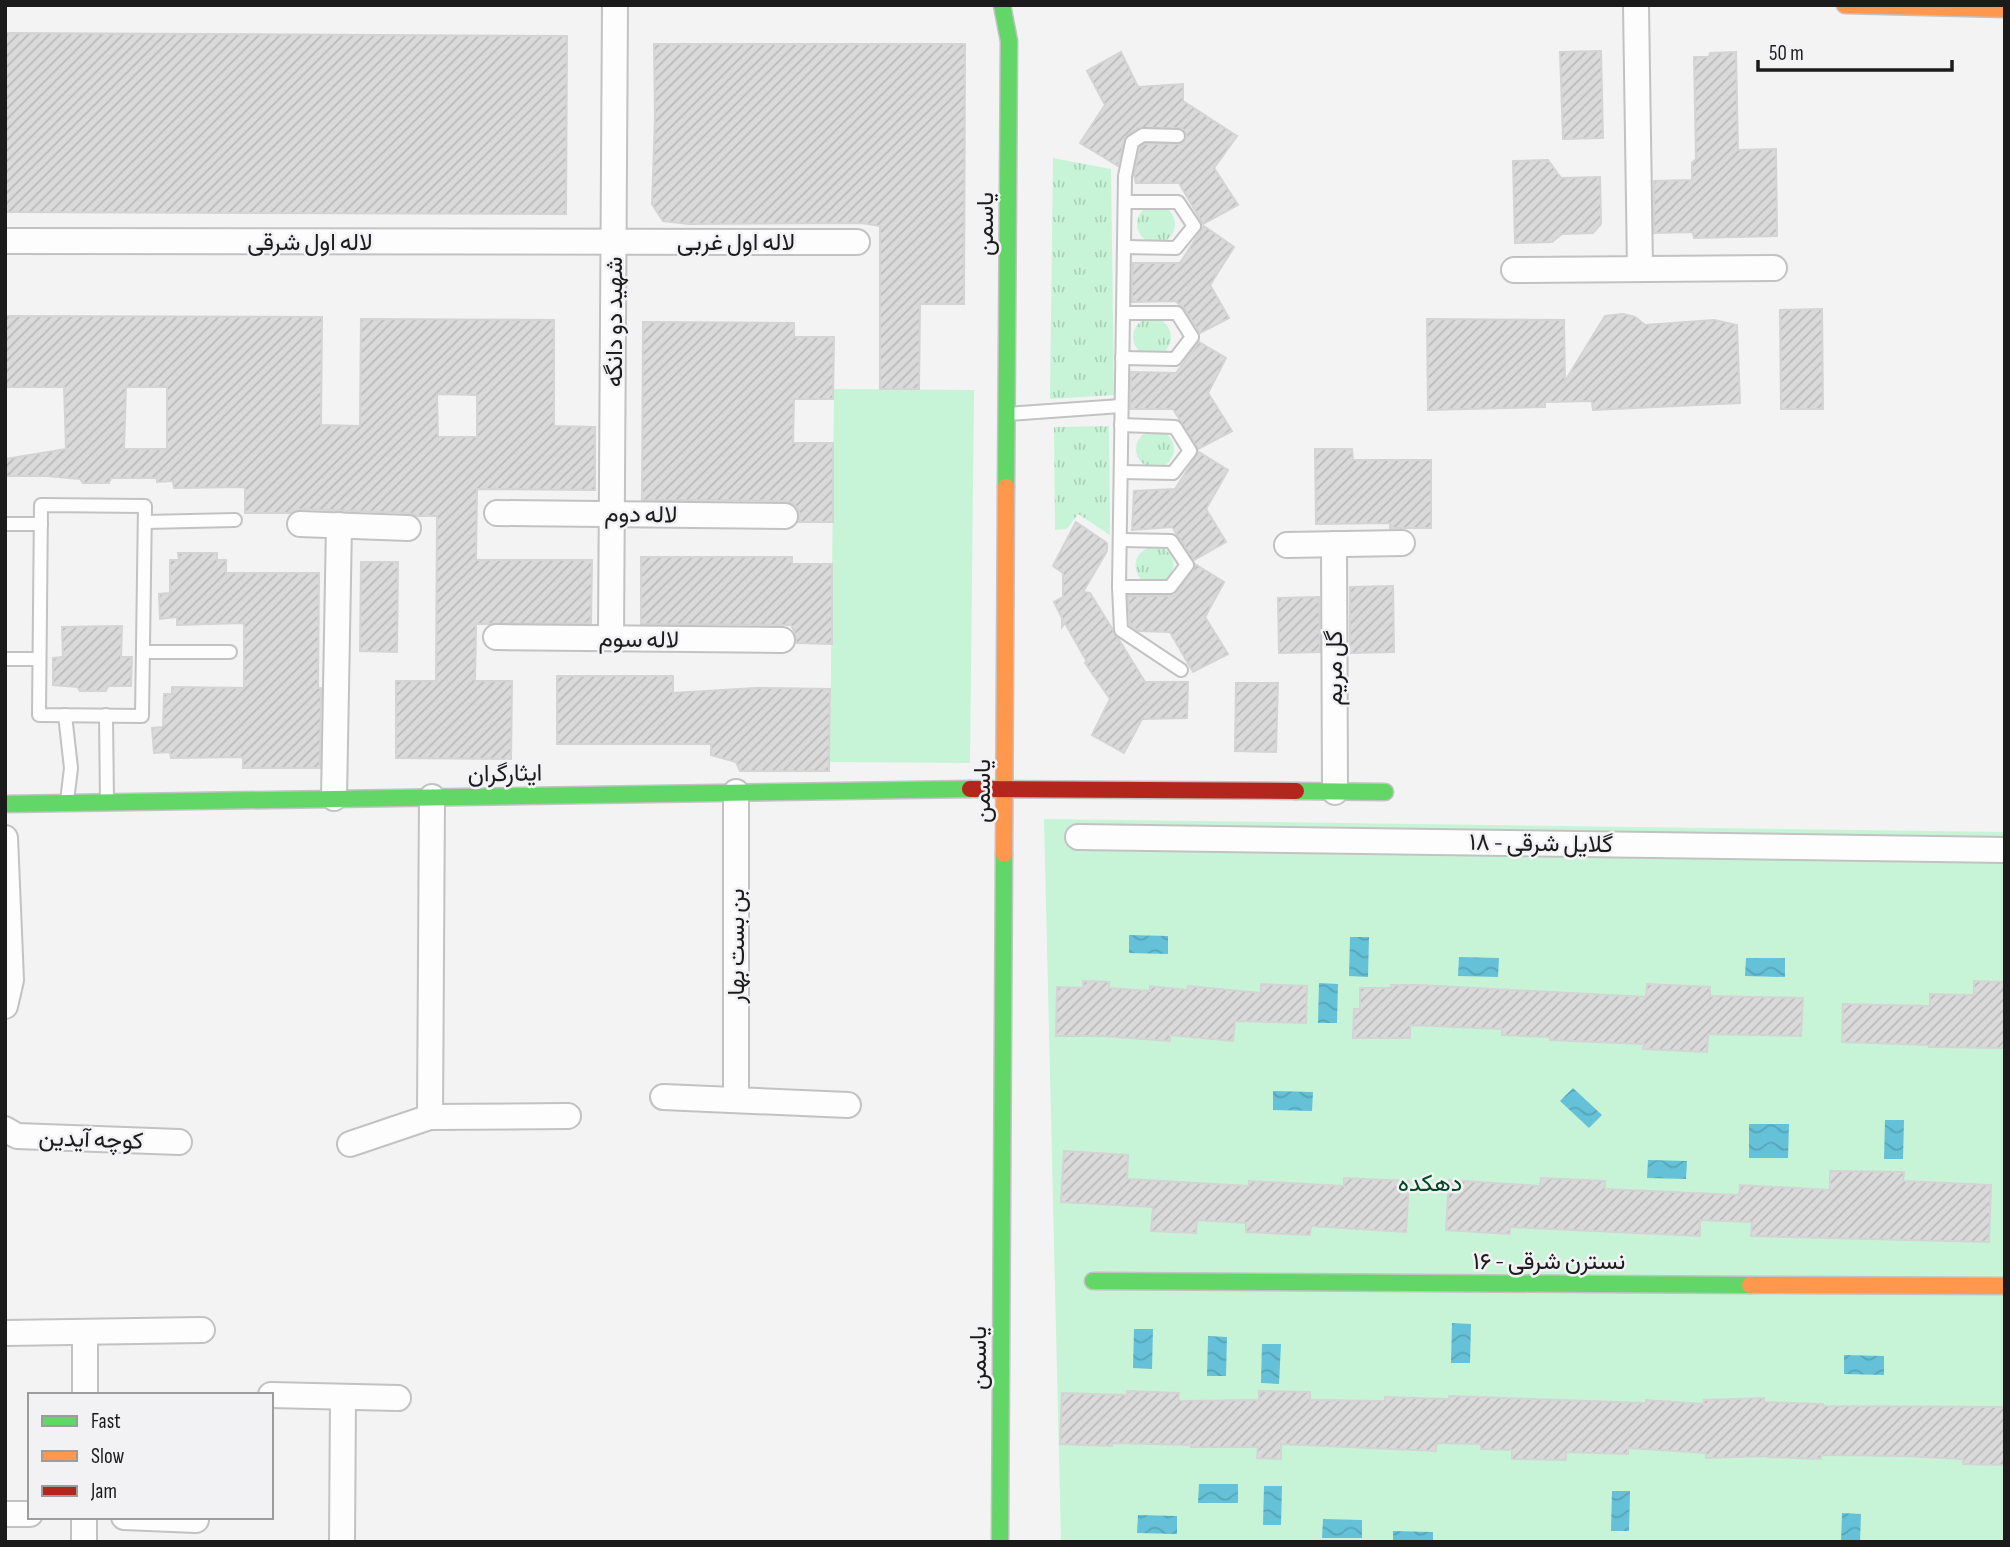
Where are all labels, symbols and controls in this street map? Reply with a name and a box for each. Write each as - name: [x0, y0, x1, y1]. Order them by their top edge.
- scale bar: [1758, 28, 1952, 72]
- text: 50 m: [1769, 41, 1804, 66]
- street label: یاسمن: [971, 192, 1000, 256]
- street label: لاله اول شرقی: [247, 228, 373, 257]
- street label: لاله اول غربی: [677, 228, 795, 257]
- street label: شهید دو دانگه: [600, 257, 629, 387]
- street label: لاله دوم: [604, 499, 678, 531]
- street label: لاله سوم: [598, 624, 680, 656]
- street label: گل مریم: [1320, 630, 1350, 706]
- street label: ایثارگران: [467, 758, 543, 789]
- street label: یاسمن: [968, 759, 997, 823]
- street label: گلایل شرقی - ۱۸: [1469, 828, 1613, 859]
- street label: بن بست بهار: [722, 888, 751, 1005]
- street label: کوچه آیدین: [38, 1123, 144, 1157]
- park label: دهکده: [1398, 1169, 1462, 1198]
- street label: نسترن شرقی - ۱۶: [1473, 1247, 1625, 1276]
- street label: یاسمن: [964, 1326, 993, 1390]
- legend: [28, 1393, 273, 1519]
- text: Fast: [91, 1409, 121, 1434]
- text: Slow: [91, 1444, 125, 1469]
- text: Jam: [90, 1479, 117, 1504]

